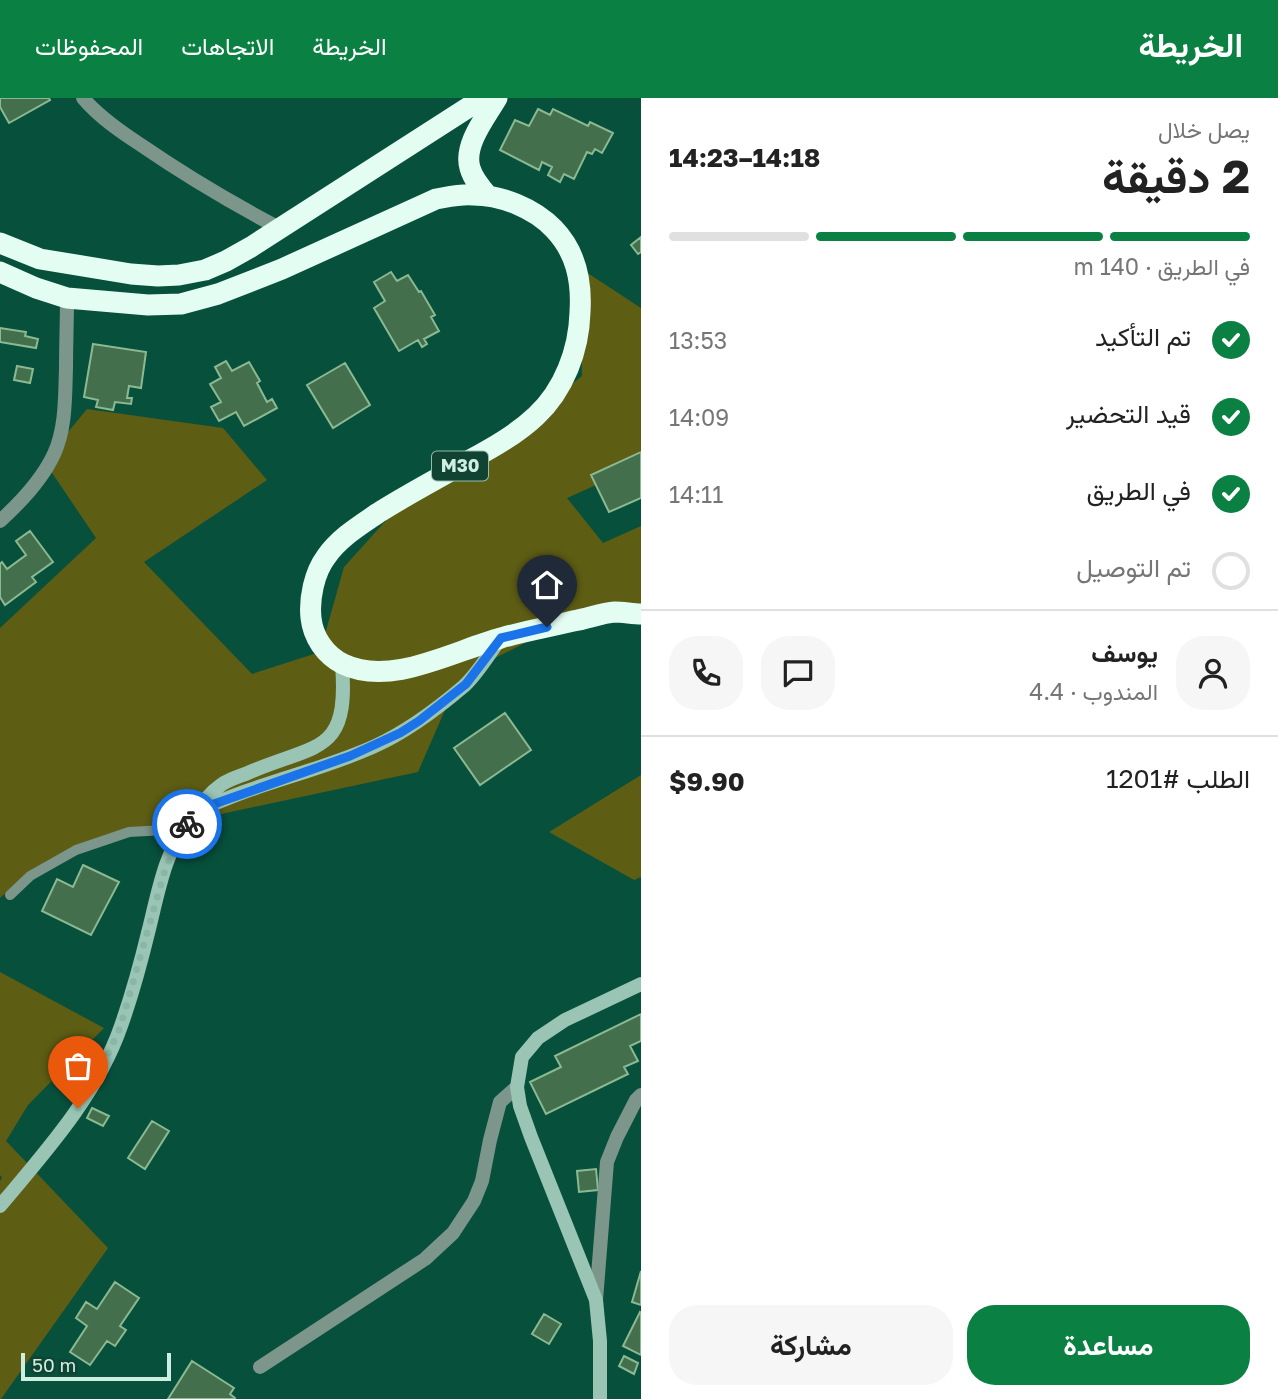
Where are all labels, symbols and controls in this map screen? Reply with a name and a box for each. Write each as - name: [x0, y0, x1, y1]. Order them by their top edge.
- text: الخريطة: [1139, 25, 1243, 64]
- text: المحفوظات: [35, 31, 143, 60]
- text: الاتجاهات: [181, 31, 274, 60]
- text: الخريطة: [312, 31, 387, 60]
- text: يصل خلال: [1158, 115, 1250, 143]
- text: 14:18–14:23: [669, 142, 820, 173]
- text: 2 دقيقة: [1102, 148, 1250, 203]
- text: في الطريق · 140 m: [1074, 252, 1250, 280]
- text: تم التأكيد: [1095, 321, 1191, 352]
- icon: check: [1212, 321, 1250, 359]
- text: 13:53: [669, 326, 727, 354]
- text: قيد التحضير: [1066, 398, 1191, 429]
- icon: check: [1212, 398, 1250, 436]
- text: 14:09: [669, 403, 729, 431]
- road number: M30: [432, 452, 488, 480]
- text: في الطريق: [1086, 475, 1191, 506]
- icon: check: [1212, 475, 1250, 513]
- text: 14:11: [669, 480, 723, 508]
- text: تم التوصيل: [1076, 552, 1191, 583]
- pin: [517, 555, 577, 627]
- icon: home: [528, 566, 566, 604]
- button: phone: [669, 636, 743, 710]
- button: chat: [761, 636, 835, 710]
- button: person: [1176, 636, 1250, 710]
- text: يوسف: [1091, 637, 1158, 668]
- text: المندوب · 4.4: [1029, 677, 1158, 705]
- text: الطلب #1201: [1106, 763, 1250, 794]
- text: $9.90: [669, 766, 745, 797]
- courier: [152, 789, 222, 859]
- icon: bike: [168, 805, 206, 843]
- pin: [48, 1036, 108, 1108]
- icon: bag: [59, 1047, 97, 1085]
- button: مشاركة: [669, 1305, 953, 1385]
- button: مساعدة: [967, 1305, 1250, 1385]
- scale bar: [21, 1350, 172, 1382]
- text: 50 m: [32, 1353, 76, 1376]

